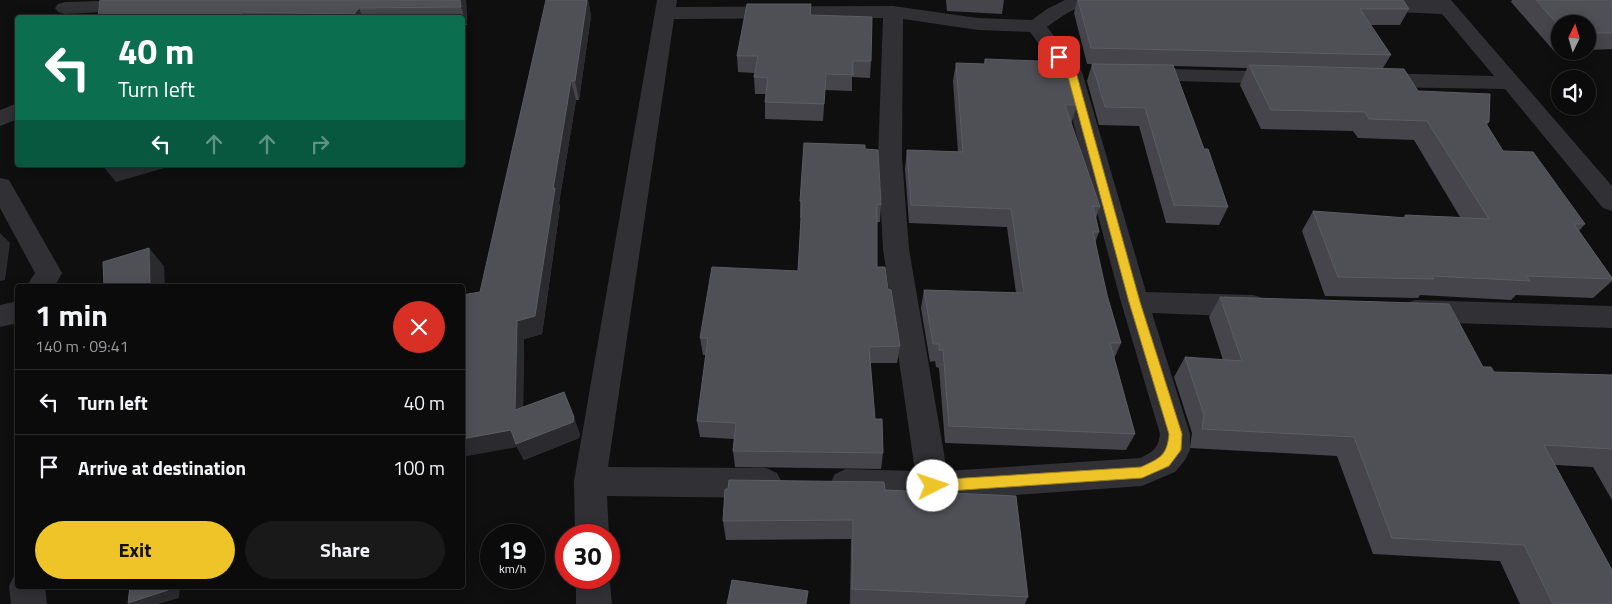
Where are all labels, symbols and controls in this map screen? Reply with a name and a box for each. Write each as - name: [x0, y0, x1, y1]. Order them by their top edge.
- north arrow: [1551, 15, 1596, 60]
- map controls: [1551, 15, 1596, 115]
- text: 40 m: [118, 24, 194, 78]
- icon: left: [35, 35, 100, 100]
- pin: [1038, 36, 1080, 78]
- icon: arrive: [1045, 43, 1073, 71]
- button: sound: [1551, 70, 1596, 115]
- text: Turn left: [118, 72, 195, 106]
- icon: left: [147, 130, 175, 158]
- icon: ahead: [200, 130, 228, 158]
- icon: ahead: [253, 130, 281, 158]
- icon: right: [306, 130, 334, 158]
- text: 1 min: [35, 292, 108, 338]
- button: close: [393, 301, 445, 353]
- text: 140 m · 09:41: [35, 334, 129, 358]
- icon: left: [35, 388, 63, 416]
- text: Turn left: [78, 388, 148, 417]
- text: 40 m: [404, 388, 445, 417]
- icon: arrive: [35, 453, 63, 481]
- text: Arrive at destination: [78, 453, 246, 482]
- text: 100 m: [393, 453, 445, 482]
- position arrow: [906, 459, 958, 511]
- button: Exit: [35, 521, 235, 579]
- button: Share: [245, 521, 445, 579]
- speed limit sign: 30: [555, 524, 620, 589]
- text: 19: [498, 531, 527, 569]
- text: km/h: [499, 559, 526, 578]

